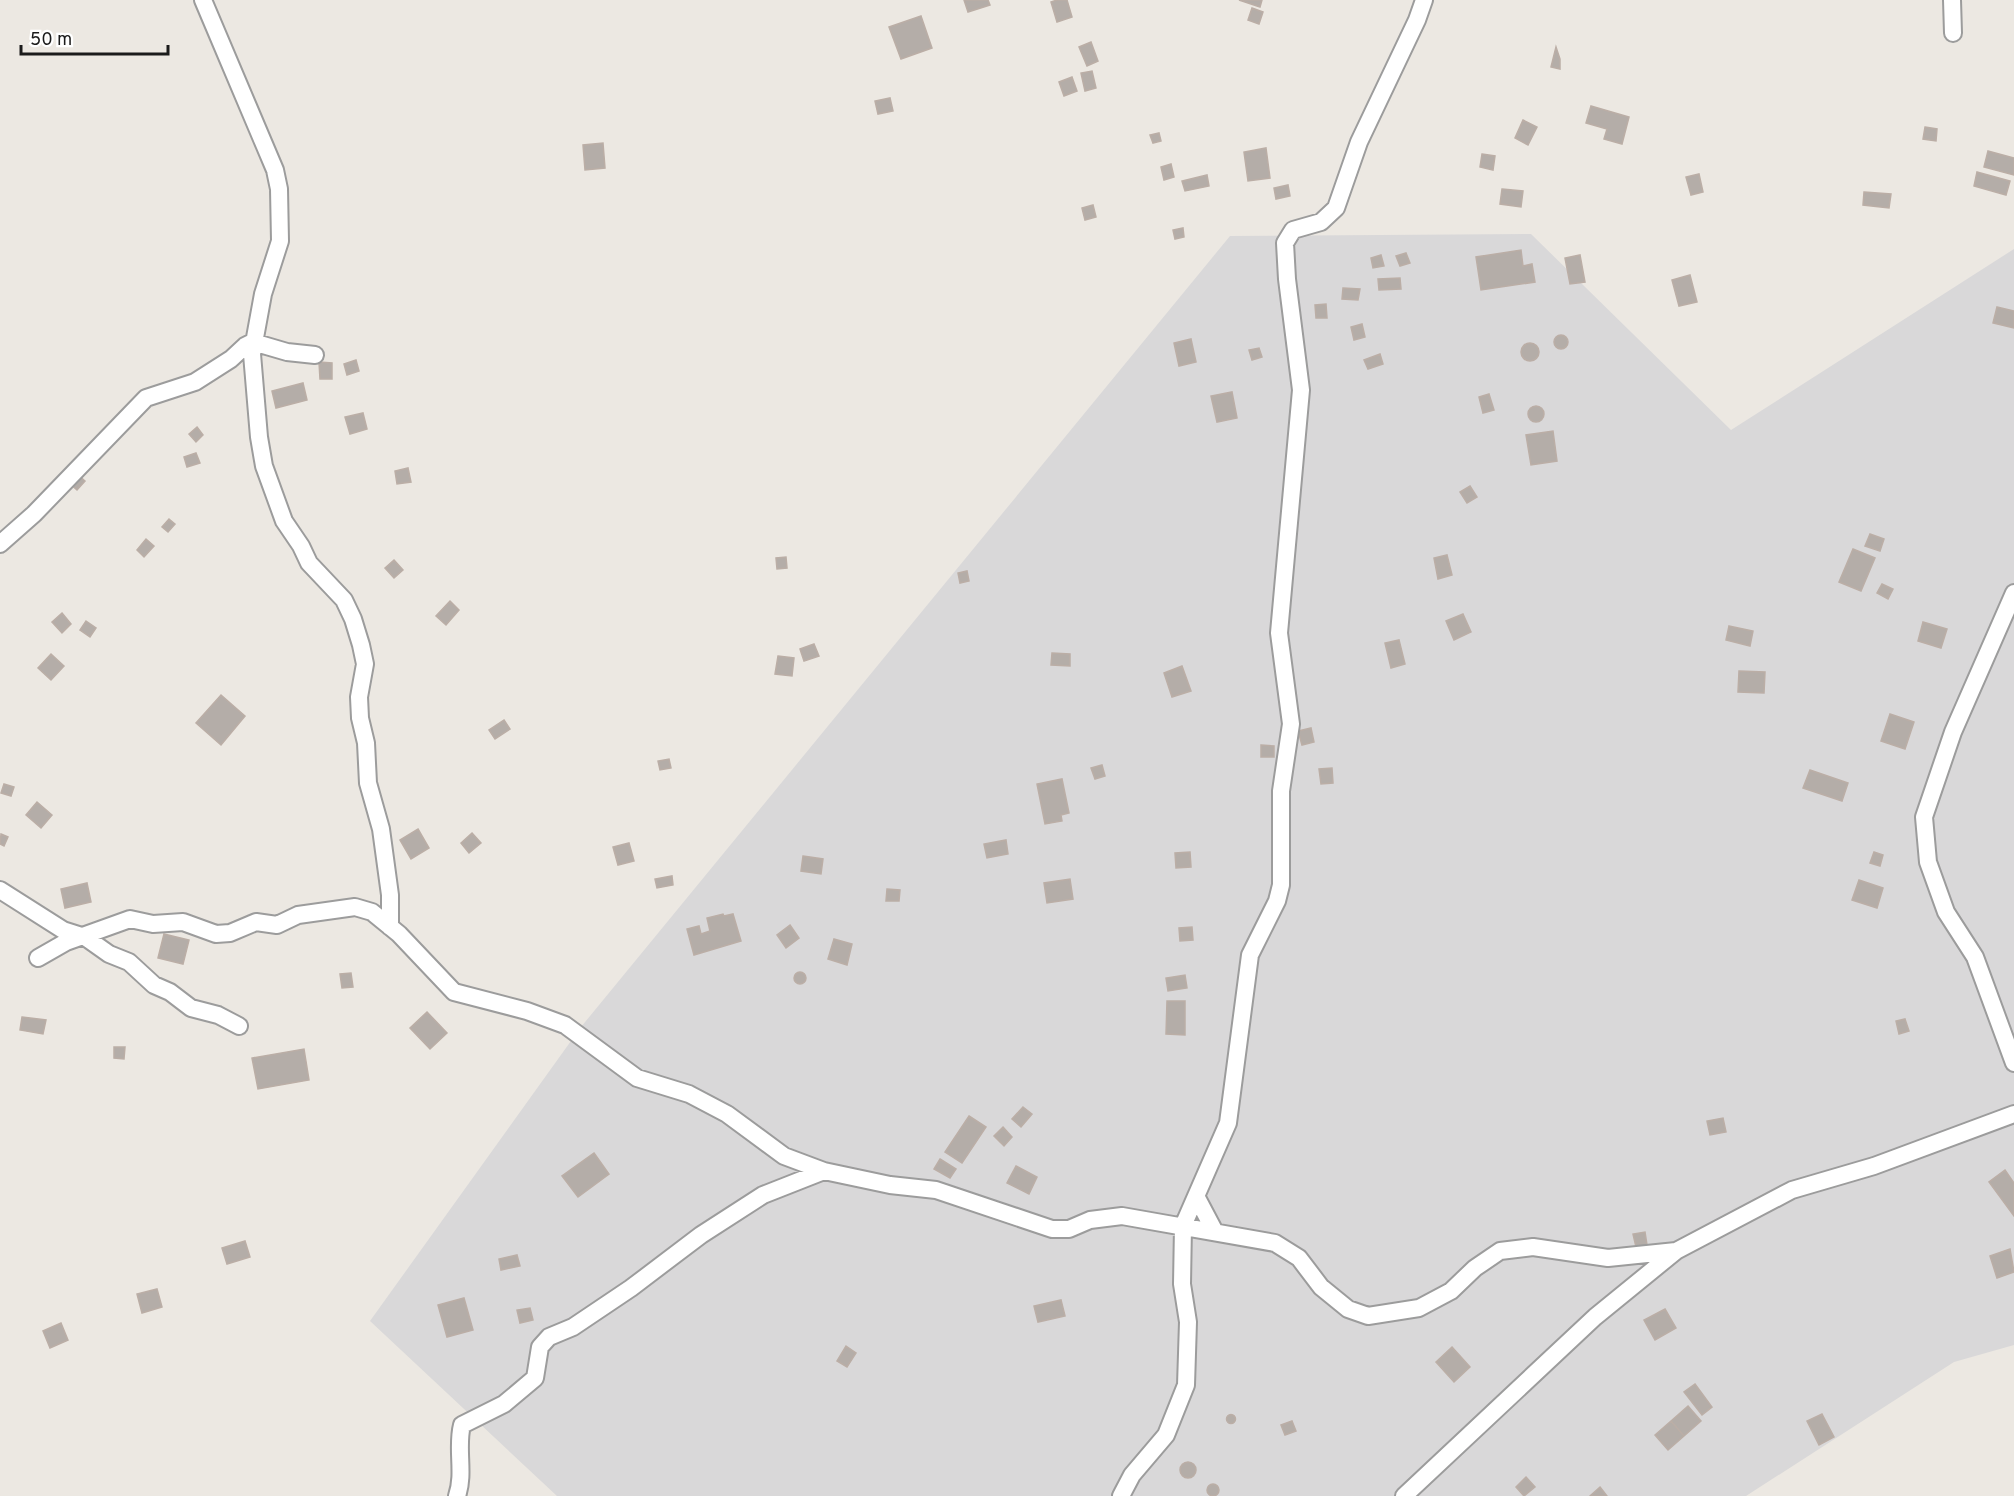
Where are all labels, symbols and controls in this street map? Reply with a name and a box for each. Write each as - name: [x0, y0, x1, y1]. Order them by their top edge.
- scale bar: [21, 18, 168, 56]
- text: 50 m: [30, 29, 72, 52]

